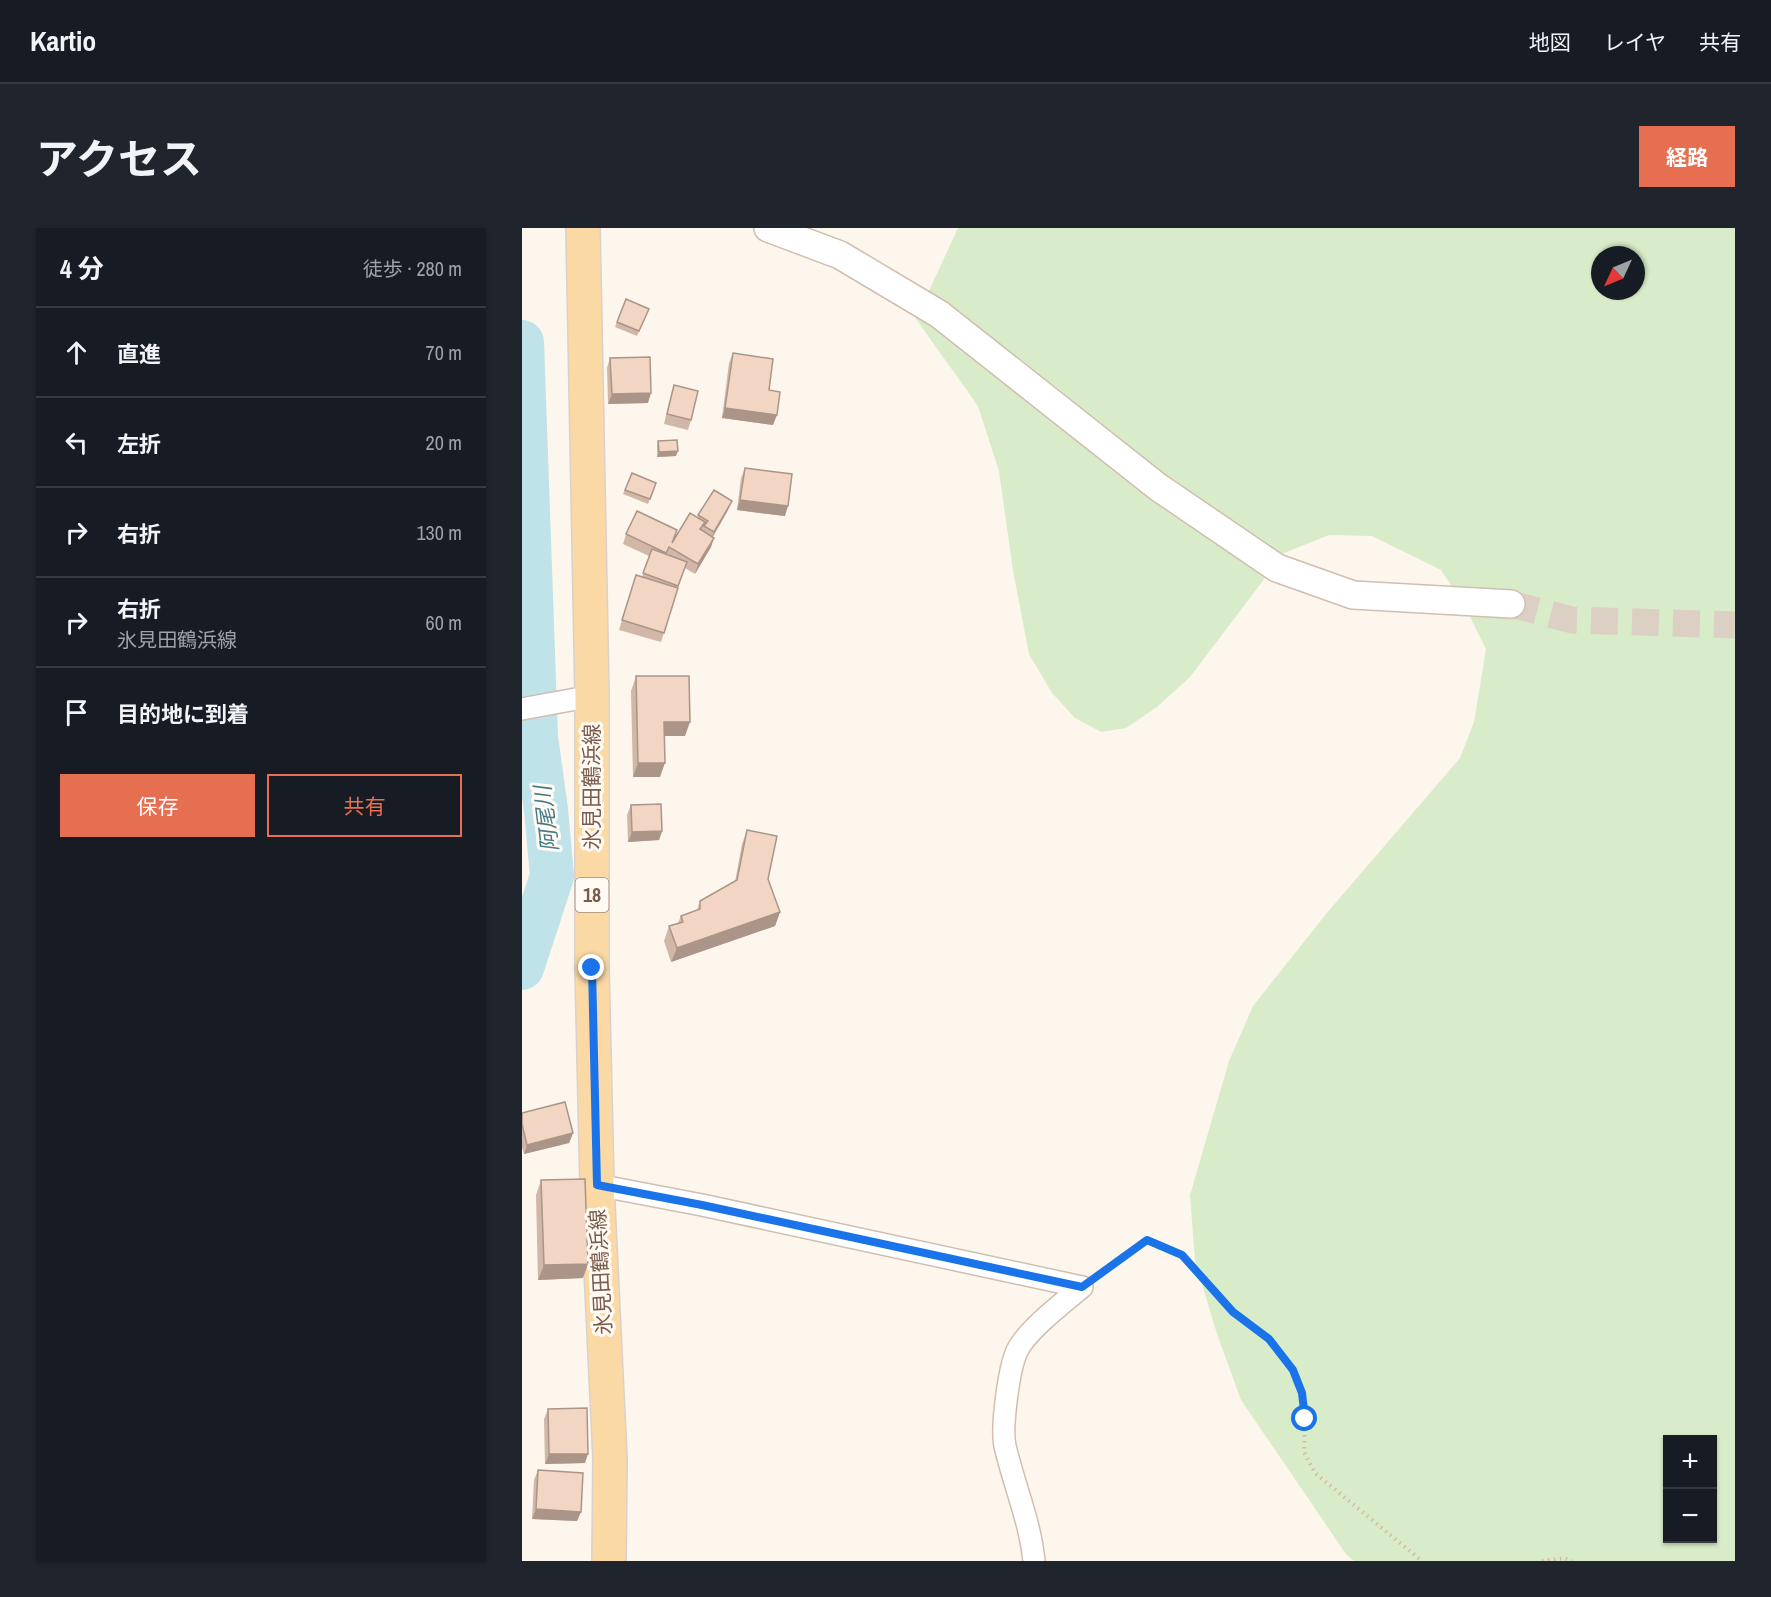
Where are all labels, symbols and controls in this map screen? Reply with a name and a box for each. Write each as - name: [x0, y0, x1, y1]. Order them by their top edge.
- text: Kartio: [30, 22, 96, 60]
- text: 地図: [1529, 28, 1571, 57]
- text: レイヤ: [1604, 28, 1666, 57]
- text: 共有: [1699, 28, 1741, 57]
- button: 経路: [1639, 126, 1735, 187]
- text: アクセス: [36, 131, 202, 187]
- north arrow: [1591, 246, 1645, 300]
- text: 4 分: [60, 251, 104, 286]
- text: 徒歩 · 280 m: [363, 255, 462, 282]
- icon: ahead: [60, 336, 93, 369]
- text: 直進: [117, 339, 161, 369]
- text: 70 m: [426, 339, 462, 366]
- icon: left: [60, 426, 93, 459]
- text: 左折: [117, 429, 161, 459]
- text: 20 m: [426, 429, 462, 456]
- icon: right: [60, 516, 93, 549]
- text: 右折: [117, 519, 161, 549]
- text: 130 m: [416, 519, 462, 546]
- text: 右折: [117, 594, 161, 624]
- icon: right: [60, 606, 93, 639]
- text: 60 m: [426, 609, 462, 636]
- text: 氷見田鶴浜線: [117, 626, 237, 653]
- icon: arrive: [60, 696, 93, 729]
- text: 目的地に到着: [117, 699, 249, 729]
- street label: 氷見田鶴浜線: [577, 724, 606, 850]
- button: 保存: [60, 774, 255, 837]
- button: 共有: [267, 774, 462, 837]
- water label: 阿尾川: [527, 782, 565, 854]
- road number: 18: [576, 878, 608, 912]
- route end: [578, 954, 604, 980]
- street label: 氷見田鶴浜線: [583, 1208, 618, 1336]
- route start: [1291, 1405, 1317, 1431]
- map controls: [1663, 1435, 1717, 1543]
- button: +: [1663, 1435, 1717, 1489]
- button: −: [1663, 1489, 1717, 1543]

